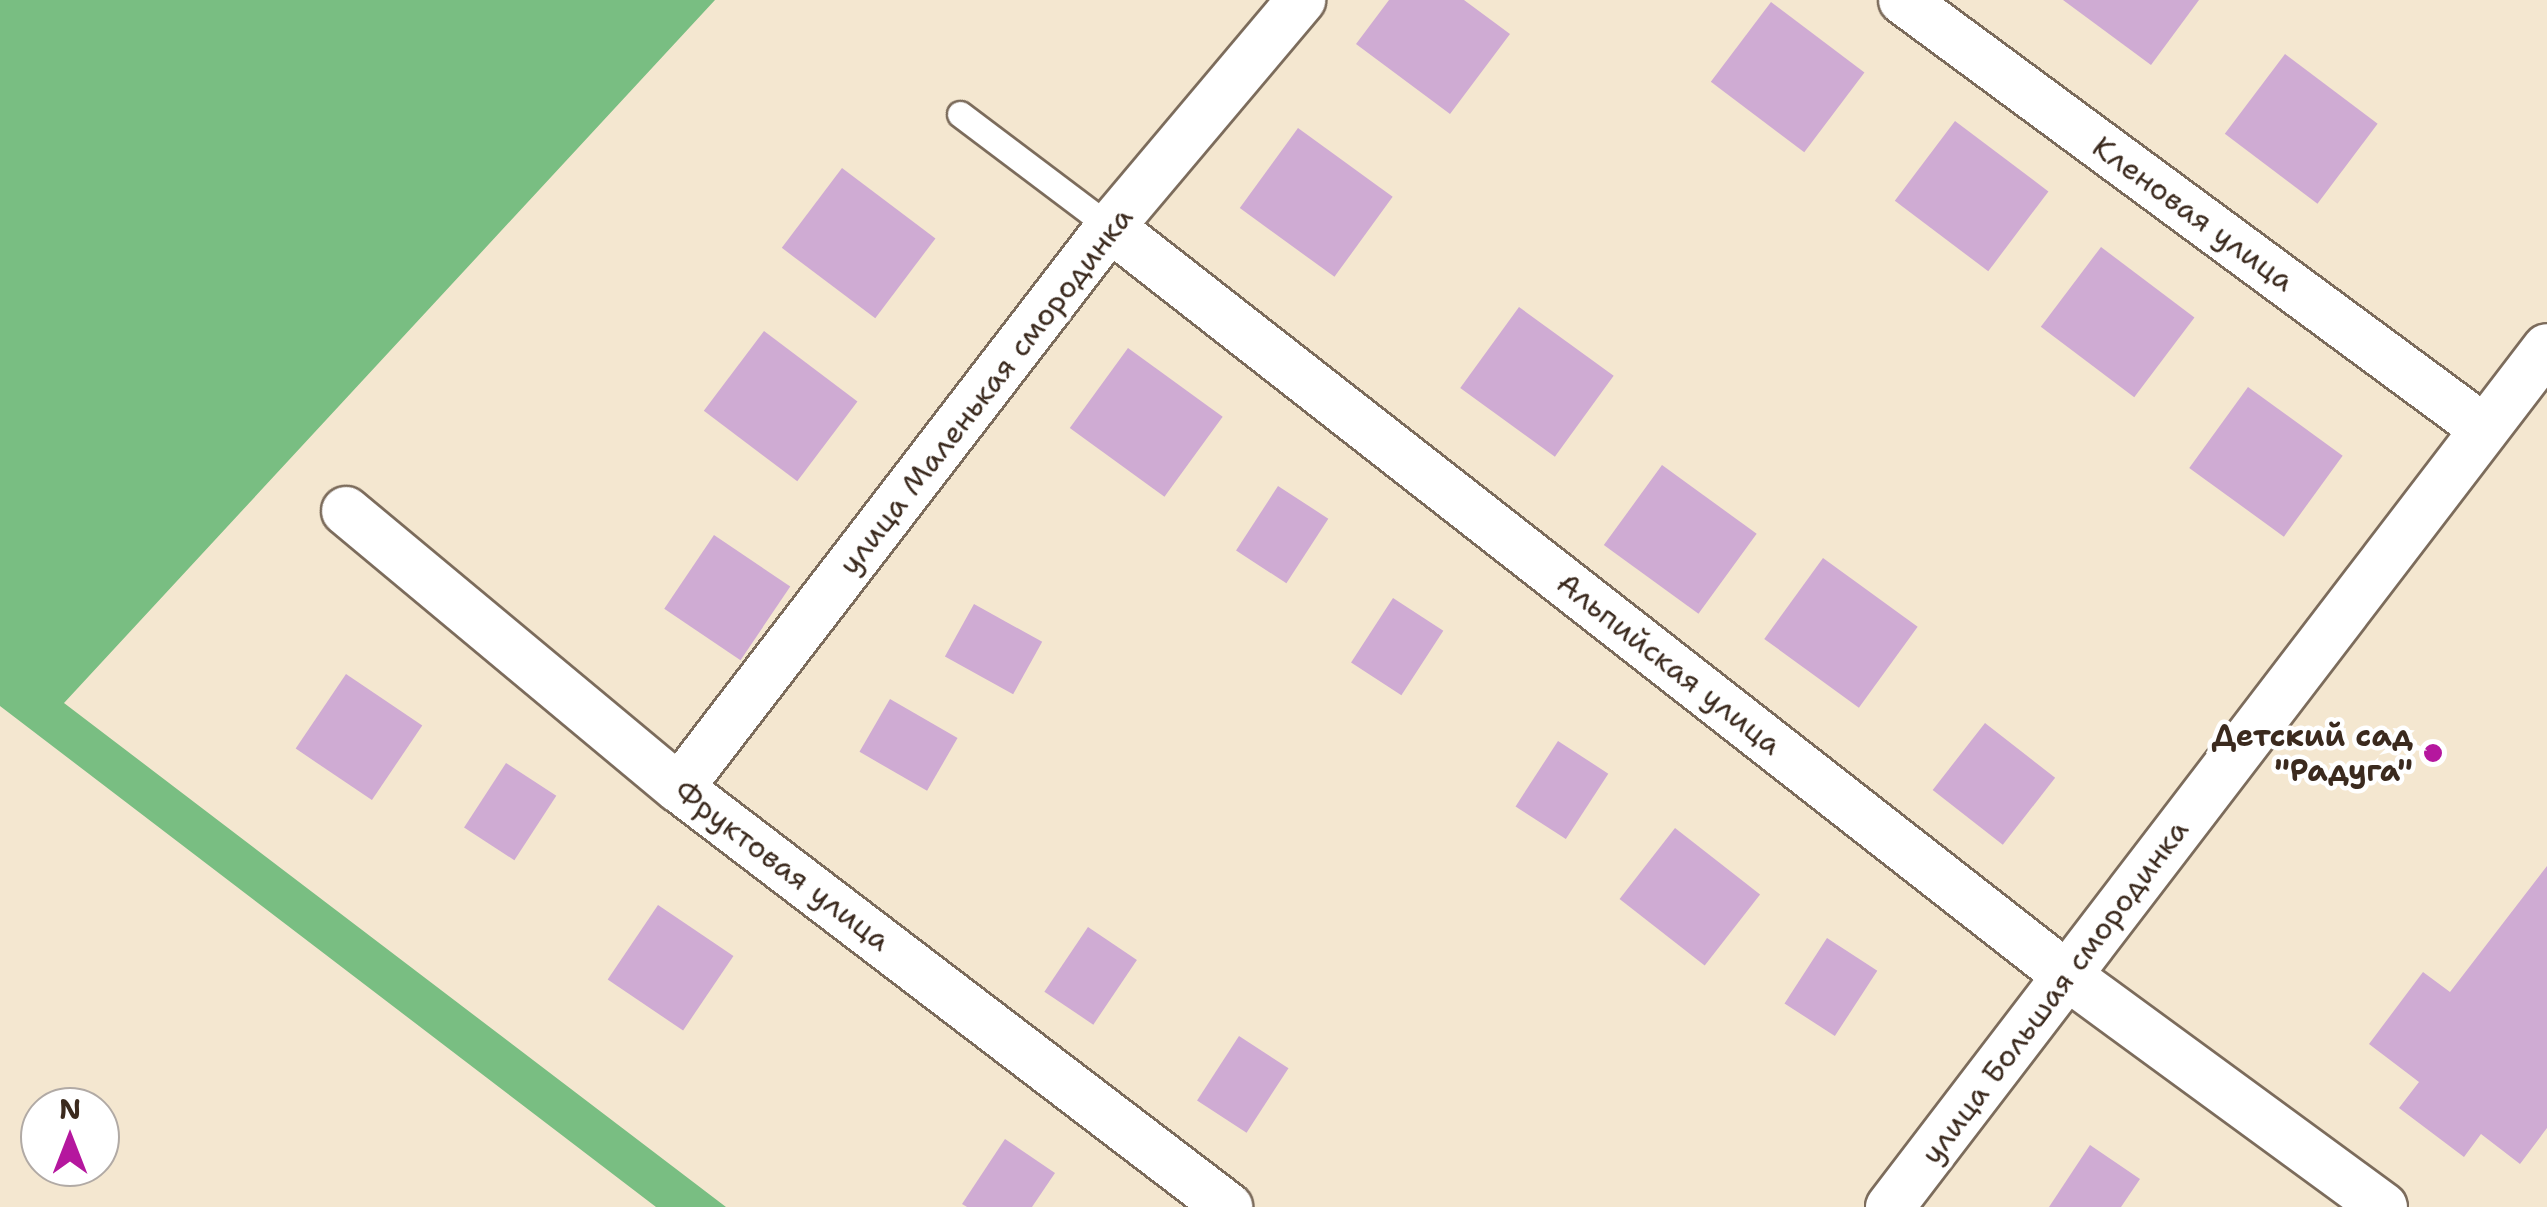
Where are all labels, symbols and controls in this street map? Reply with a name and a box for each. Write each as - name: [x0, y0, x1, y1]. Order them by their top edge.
- street label: Кленовая улица: [2085, 129, 2301, 299]
- street label: улица Маленькая смородинка: [831, 200, 1141, 582]
- street label: Альпийская улица: [1550, 565, 1788, 763]
- place label: Детский сад "Радуга": [2212, 718, 2413, 788]
- marker: Детский сад "Радуга": [2422, 742, 2444, 764]
- street label: Фруктовая улица: [667, 773, 897, 959]
- street label: улица Большая смородинка: [1914, 813, 2196, 1171]
- north arrow: [20, 1087, 120, 1187]
- text: N: [59, 1090, 81, 1128]

